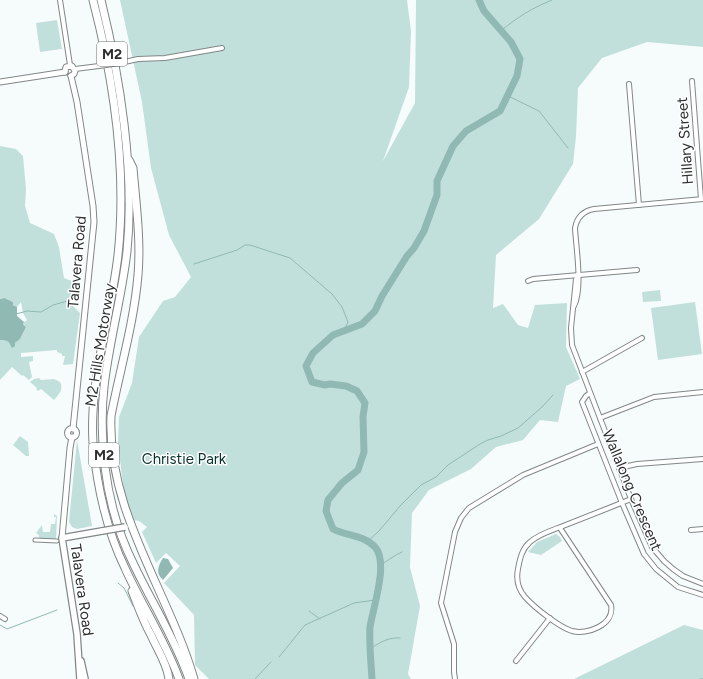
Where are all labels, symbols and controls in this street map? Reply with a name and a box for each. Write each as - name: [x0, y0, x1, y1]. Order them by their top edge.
- road number: M2: [97, 42, 127, 66]
- street label: Hillary Street: [673, 96, 697, 185]
- street label: Talavera Road: [64, 215, 90, 309]
- street label: M2 Hills Motorway: [81, 282, 119, 408]
- street label: Wallalong Crescent: [598, 427, 666, 554]
- road number: M2: [89, 443, 119, 467]
- park label: Christie Park: [142, 450, 227, 468]
- street label: Talavera Road: [67, 543, 97, 637]

